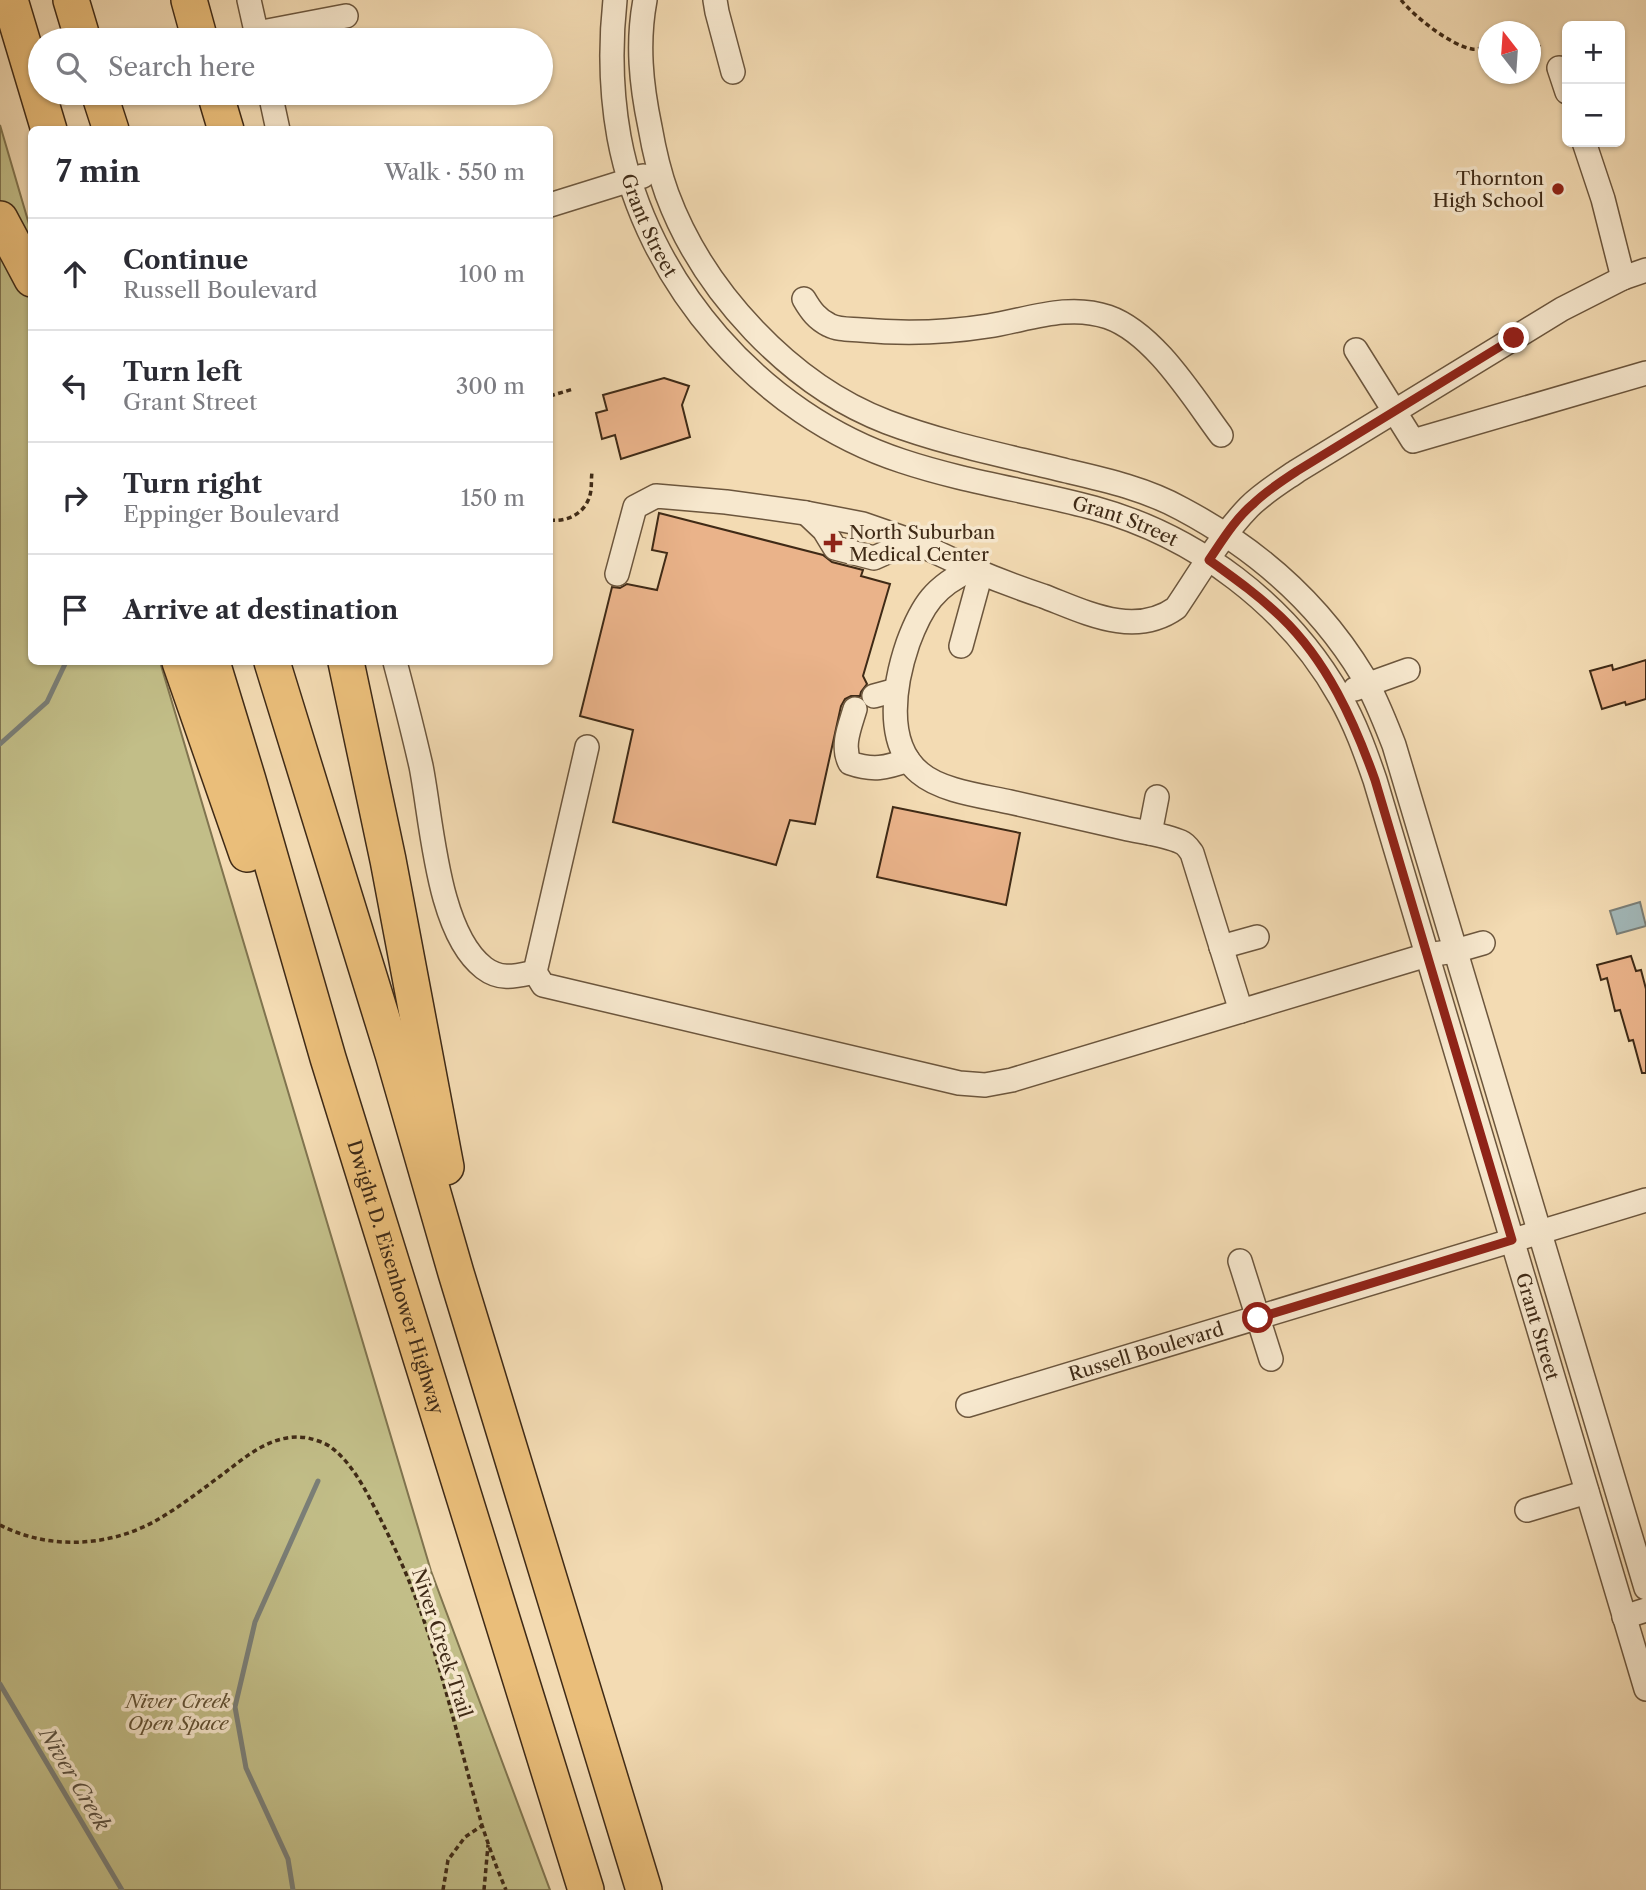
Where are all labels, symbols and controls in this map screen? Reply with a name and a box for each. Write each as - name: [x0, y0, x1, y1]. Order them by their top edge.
- north arrow: [1478, 21, 1541, 84]
- map controls: [1562, 21, 1625, 147]
- button: +: [1562, 21, 1625, 84]
- search box: [28, 28, 553, 105]
- icon: search: [52, 48, 90, 86]
- text: Search here: [108, 51, 255, 83]
- button: −: [1562, 84, 1625, 147]
- text: 7 min: [56, 153, 140, 190]
- text: Walk · 550 m: [384, 158, 525, 186]
- place label: Thornton High School: [1433, 167, 1544, 212]
- street label: Grant Street: [617, 171, 683, 281]
- marker: Thornton High School: [1550, 181, 1566, 197]
- text: Continue: [123, 244, 248, 276]
- icon: ahead: [56, 255, 94, 293]
- text: 100 m: [459, 260, 525, 288]
- text: Russell Boulevard: [123, 276, 318, 304]
- route end: [1498, 322, 1529, 353]
- text: Turn left: [123, 356, 242, 388]
- icon: left: [56, 367, 94, 405]
- text: 300 m: [456, 372, 525, 400]
- text: Grant Street: [123, 388, 257, 416]
- text: Turn right: [123, 468, 262, 500]
- icon: right: [56, 479, 94, 517]
- text: 150 m: [461, 484, 525, 512]
- street label: Grant Street: [1070, 491, 1182, 551]
- text: Eppinger Boulevard: [123, 500, 340, 528]
- place label: North Suburban Medical Center: [849, 521, 995, 566]
- marker: North Suburban Medical Center: [823, 533, 843, 553]
- icon: arrive: [56, 591, 94, 629]
- text: Arrive at destination: [123, 594, 398, 626]
- street label: Dwight D. Eisenhower Highway: [343, 1137, 449, 1417]
- street label: Grant Street: [1511, 1270, 1565, 1383]
- route start: [1242, 1302, 1273, 1333]
- street label: Russell Boulevard: [1066, 1317, 1227, 1385]
- street label: Niver Creek Trail: [407, 1566, 477, 1721]
- park label: Niver Creek Open Space: [124, 1690, 230, 1735]
- water label: Niver Creek: [33, 1721, 116, 1835]

